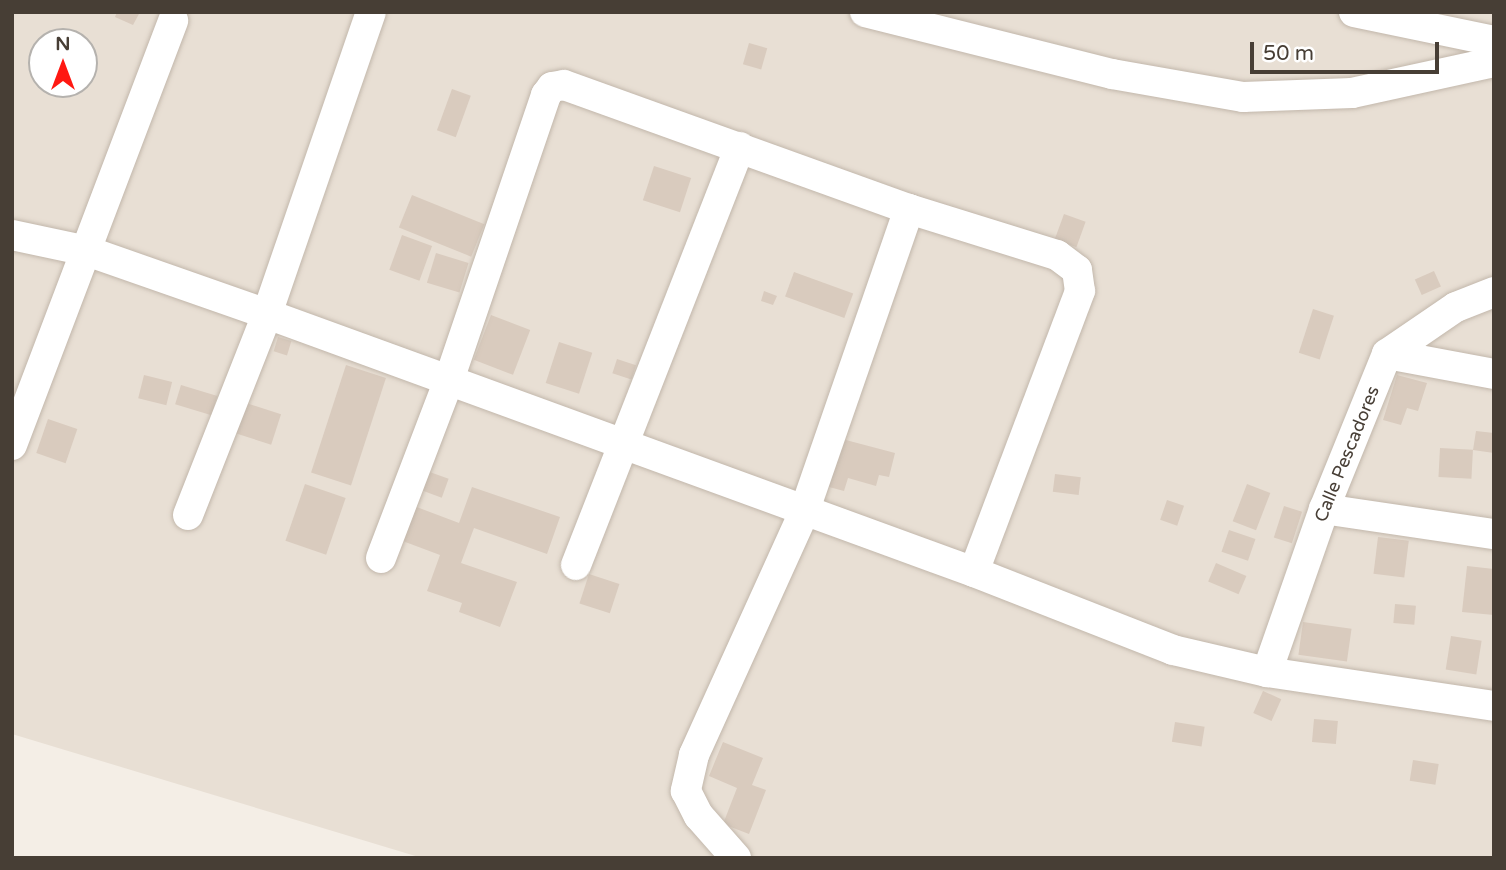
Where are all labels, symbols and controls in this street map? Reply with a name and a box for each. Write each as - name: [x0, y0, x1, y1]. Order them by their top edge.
- north arrow: [28, 28, 98, 98]
- scale bar: [1254, 28, 1443, 72]
- text: N: [55, 33, 71, 55]
- text: 50 m: [1263, 41, 1314, 66]
- street label: Calle Pescadores: [1310, 383, 1384, 525]

